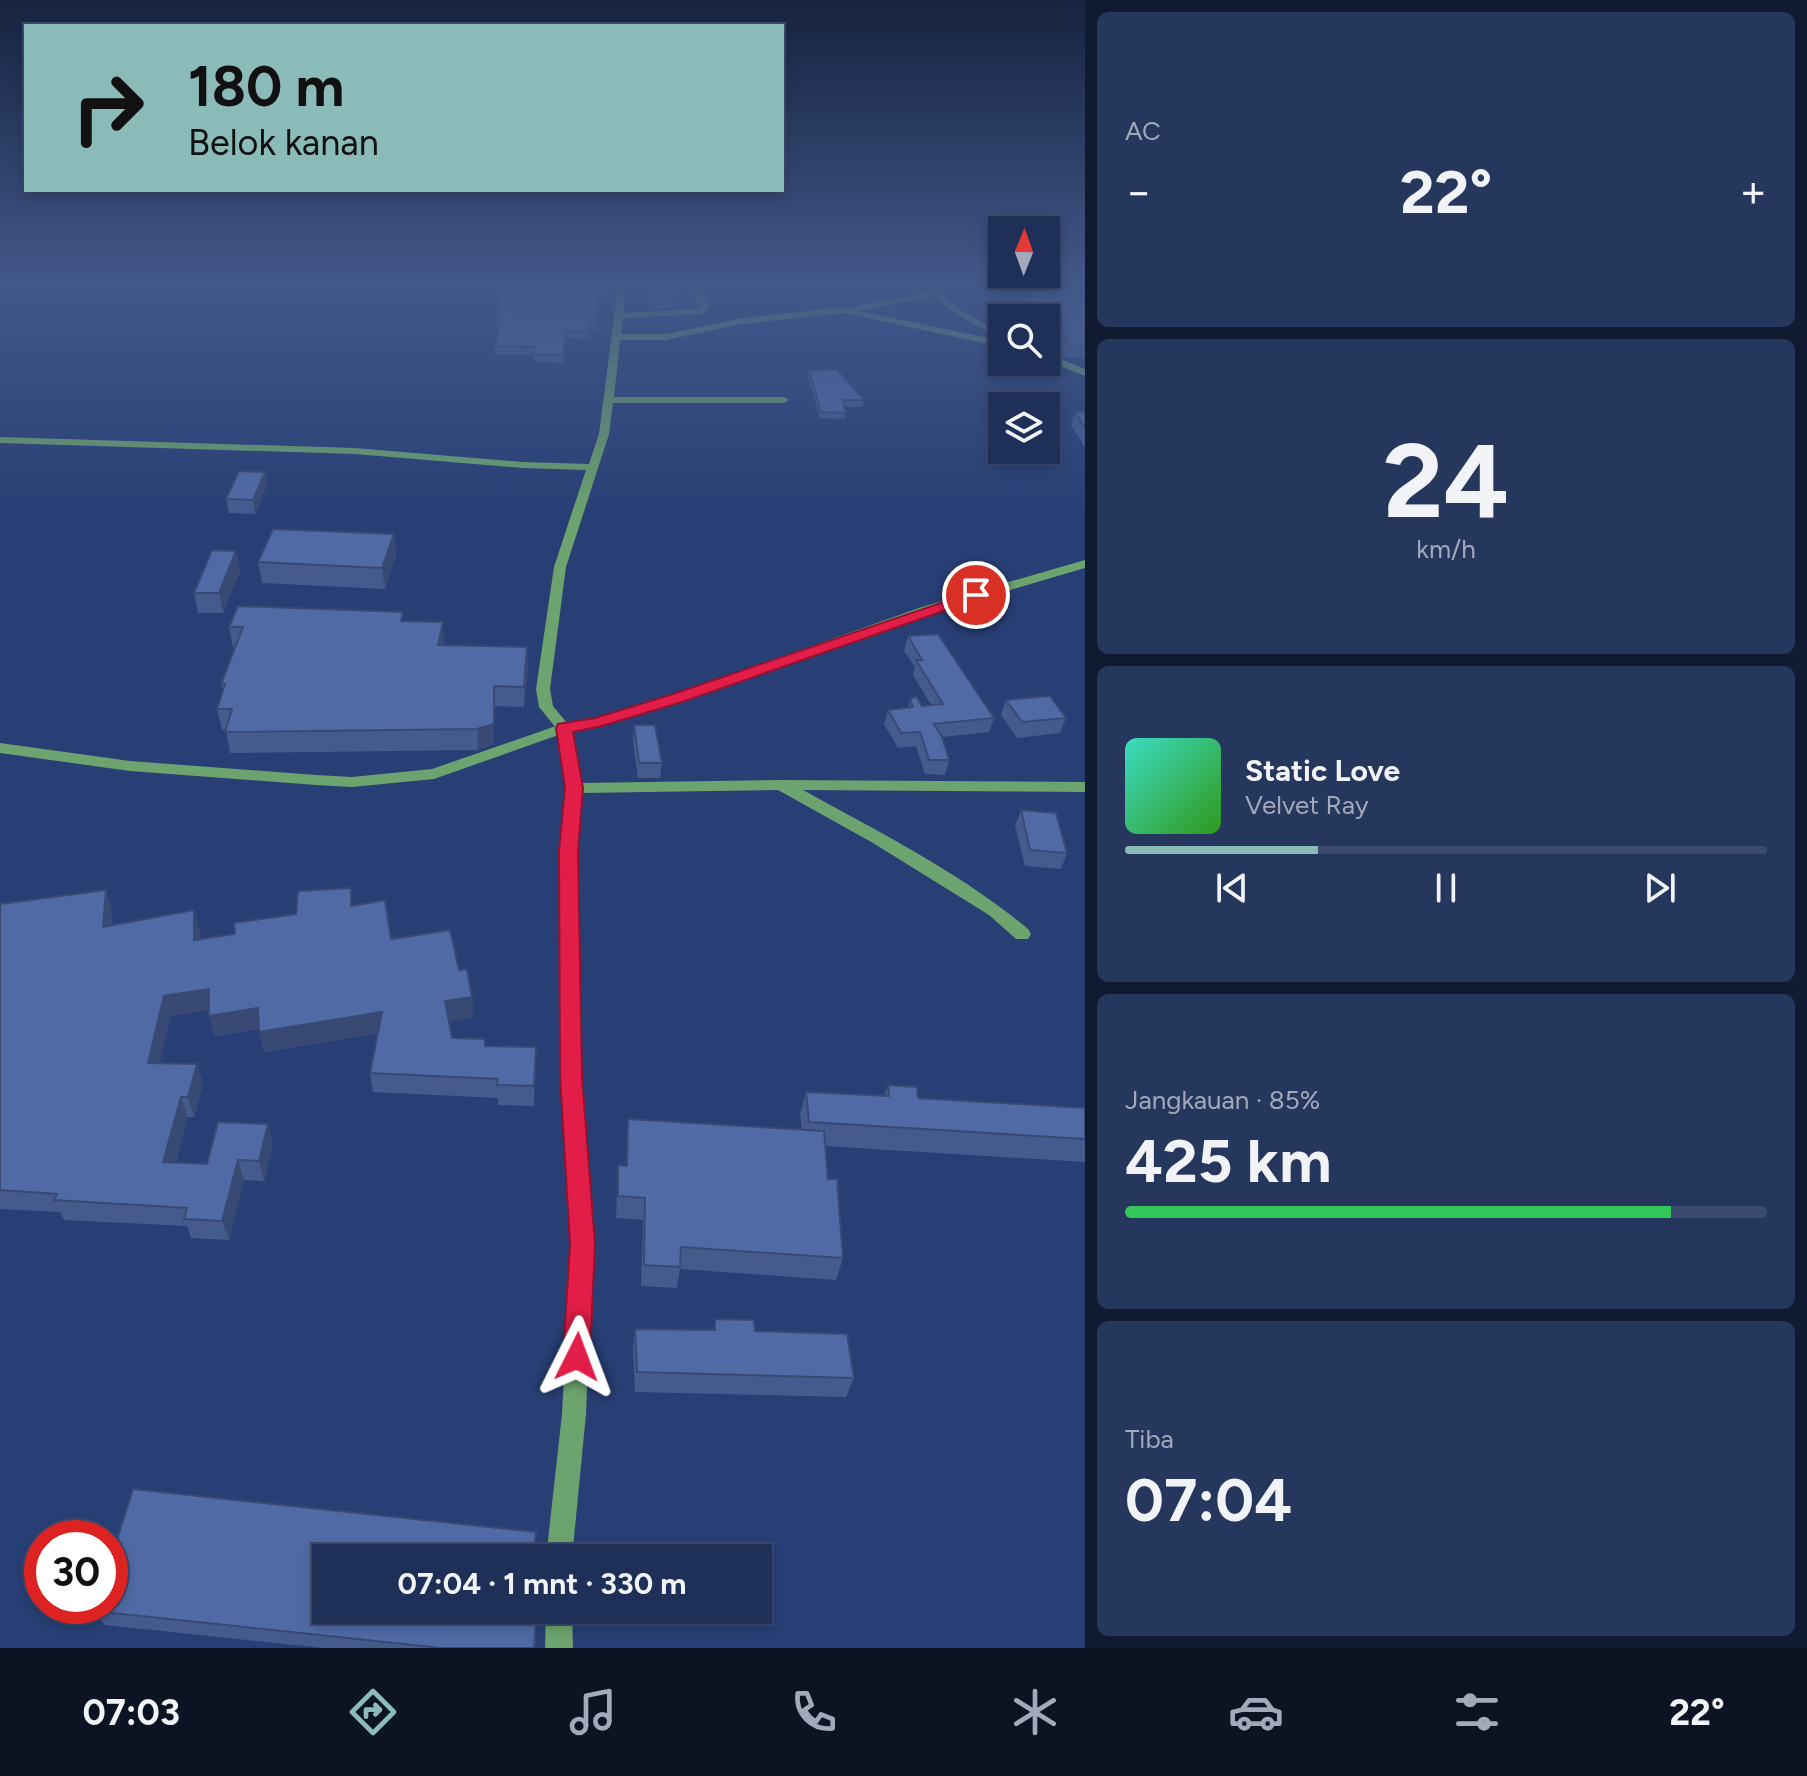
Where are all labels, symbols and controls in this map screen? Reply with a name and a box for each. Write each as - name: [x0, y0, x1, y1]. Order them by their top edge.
- text: 180 m: [188, 53, 344, 120]
- icon: right: [56, 56, 160, 160]
- text: AC: [1125, 115, 1161, 147]
- text: Belok kanan: [188, 121, 379, 164]
- text: 22°: [1400, 156, 1492, 228]
- text: −: [1125, 165, 1152, 218]
- text: +: [1740, 165, 1767, 218]
- north arrow: [988, 216, 1060, 288]
- map controls: [988, 216, 1060, 464]
- button: search: [988, 304, 1060, 376]
- button: layers: [988, 392, 1060, 464]
- text: 24: [1383, 418, 1509, 543]
- text: km/h: [1416, 533, 1476, 565]
- pin: [942, 561, 1010, 629]
- icon: arrive: [954, 573, 998, 617]
- text: Static Love: [1245, 752, 1400, 789]
- text: Velvet Ray: [1245, 789, 1369, 821]
- icon: previous: [1210, 866, 1254, 910]
- icon: pause: [1424, 866, 1468, 910]
- icon: next: [1638, 866, 1682, 910]
- text: Jangkauan · 85%: [1125, 1084, 1320, 1116]
- text: 425 km: [1125, 1125, 1331, 1197]
- position arrow: [535, 1315, 619, 1399]
- text: Tiba: [1125, 1423, 1174, 1455]
- text: 07:04: [1125, 1464, 1292, 1536]
- speed limit sign: 30: [24, 1520, 128, 1624]
- text: 07:04 · 1 mnt · 330 m: [398, 1565, 686, 1602]
- icon: directions: [345, 1684, 401, 1740]
- icon: music: [565, 1684, 621, 1740]
- icon: phone: [786, 1684, 842, 1740]
- icon: climate: [1007, 1684, 1063, 1740]
- icon: car: [1228, 1684, 1284, 1740]
- icon: filters: [1449, 1684, 1505, 1740]
- text: 07:03: [82, 1691, 180, 1734]
- text: 22°: [1669, 1691, 1725, 1734]

